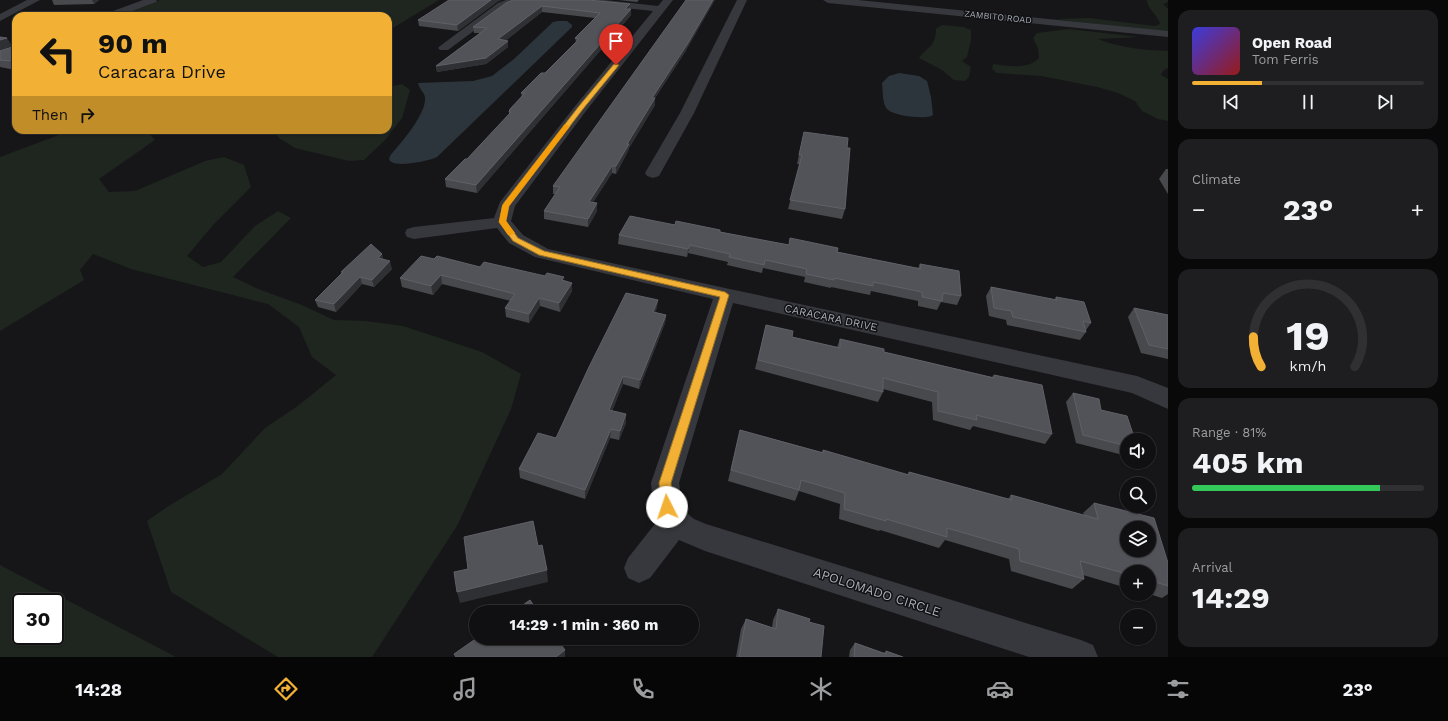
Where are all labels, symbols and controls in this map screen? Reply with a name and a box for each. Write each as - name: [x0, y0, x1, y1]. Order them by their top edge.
- street label: ZAMBITO ROAD: [964, 8, 1032, 26]
- pin: [599, 24, 633, 65]
- text: 90 m: [98, 27, 168, 60]
- icon: left: [32, 28, 84, 80]
- icon: arrive: [605, 30, 627, 52]
- text: Open Road: [1252, 34, 1332, 52]
- text: Tom Ferris: [1252, 52, 1319, 67]
- text: Caracara Drive: [98, 61, 226, 82]
- icon: previous: [1220, 91, 1242, 113]
- icon: pause: [1297, 91, 1319, 113]
- icon: next: [1374, 91, 1396, 113]
- icon: right: [76, 104, 98, 126]
- text: Then: [32, 106, 68, 124]
- text: Climate: [1192, 172, 1241, 187]
- text: 23°: [1283, 192, 1333, 227]
- text: −: [1192, 197, 1205, 222]
- text: +: [1411, 197, 1424, 222]
- street label: CARACARA DRIVE: [783, 302, 879, 334]
- text: 19: [1286, 310, 1330, 359]
- text: km/h: [1290, 357, 1326, 373]
- text: Range · 81%: [1192, 425, 1266, 440]
- map controls: [1120, 433, 1156, 645]
- button: sound: [1120, 433, 1156, 469]
- text: 405 km: [1192, 445, 1303, 480]
- button: search: [1120, 477, 1156, 513]
- position arrow: [646, 486, 688, 528]
- button: layers: [1120, 521, 1156, 557]
- text: Arrival: [1192, 560, 1233, 575]
- street label: APOLOMADO CIRCLE: [811, 564, 943, 620]
- button: +: [1120, 565, 1156, 601]
- text: 14:29: [1192, 580, 1270, 615]
- speed limit sign: 30: [12, 593, 64, 645]
- button: −: [1120, 609, 1156, 645]
- text: 14:29 · 1 min · 360 m: [510, 616, 658, 634]
- icon: directions: [272, 675, 300, 703]
- icon: music: [451, 675, 479, 703]
- icon: phone: [629, 675, 657, 703]
- icon: climate: [807, 675, 835, 703]
- icon: car: [986, 675, 1014, 703]
- icon: filters: [1164, 675, 1192, 703]
- text: 14:28: [75, 679, 122, 700]
- text: 23°: [1342, 679, 1373, 700]

